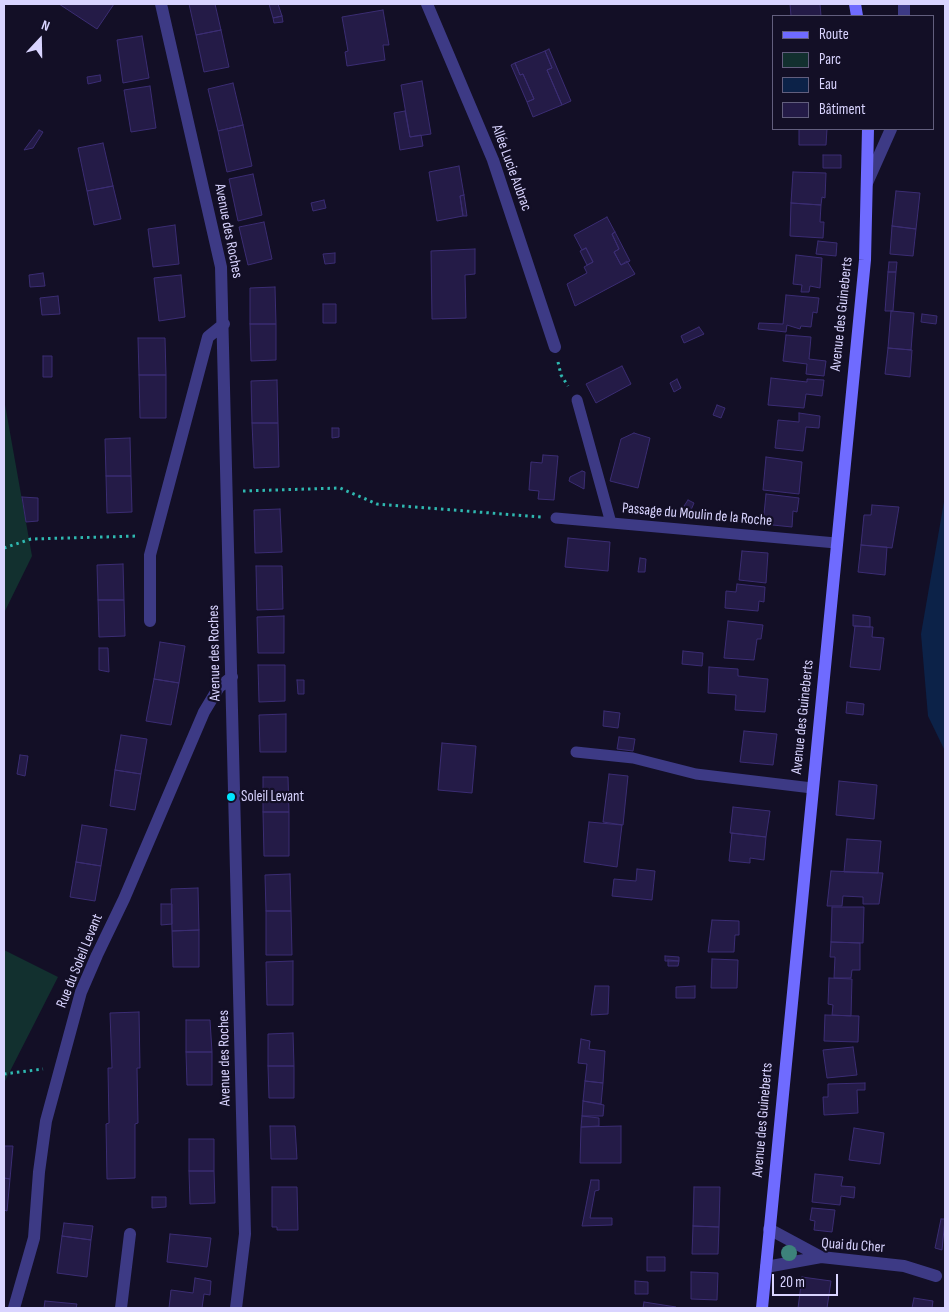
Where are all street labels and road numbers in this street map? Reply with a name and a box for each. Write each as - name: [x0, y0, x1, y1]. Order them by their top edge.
- street label: Allée Lucie Aubrac: [487, 122, 535, 214]
- street label: Avenue des Roches: [210, 182, 246, 280]
- street label: Avenue des Guineberts: [827, 256, 857, 372]
- street label: Passage du Moulin de la Roche: [621, 499, 773, 531]
- street label: Avenue des Roches: [205, 605, 225, 701]
- street label: Avenue des Guineberts: [788, 659, 818, 775]
- street label: Rue du Soleil Levant: [53, 911, 107, 1011]
- street label: Avenue des Roches: [215, 1010, 235, 1106]
- street label: Avenue des Guineberts: [749, 1062, 777, 1178]
- street label: Quai du Cher: [821, 1235, 885, 1257]

